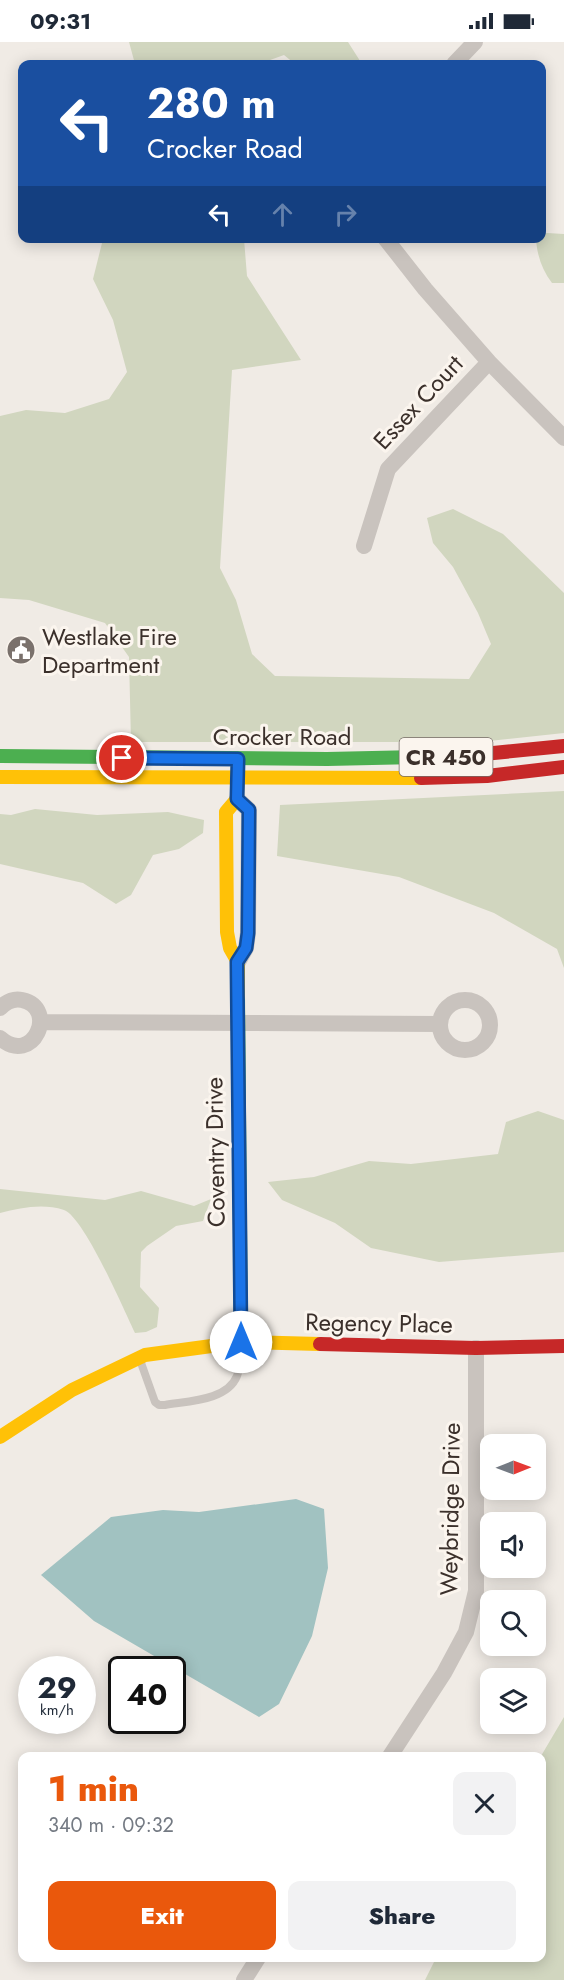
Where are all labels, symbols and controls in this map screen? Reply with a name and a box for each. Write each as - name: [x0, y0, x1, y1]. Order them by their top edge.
- text: 09:31: [30, 5, 91, 37]
- text: 280 m: [147, 73, 276, 134]
- icon: left: [48, 84, 126, 162]
- text: Crocker Road: [147, 129, 303, 168]
- icon: left: [203, 198, 236, 231]
- icon: ahead: [266, 198, 299, 231]
- icon: right: [329, 198, 362, 231]
- street label: Essex Court: [365, 347, 471, 457]
- place label: Westlake Fire Department: [42, 619, 177, 682]
- public building icon: Westlake Fire Department: [5, 634, 37, 666]
- street label: Crocker Road: [213, 719, 351, 754]
- pin: [96, 732, 147, 783]
- road number: CR 450: [400, 738, 492, 776]
- icon: arrive: [105, 741, 138, 774]
- street label: Coventry Drive: [196, 1077, 234, 1227]
- street label: Regency Place: [305, 1304, 453, 1342]
- position arrow: [209, 1310, 273, 1374]
- street label: Weybridge Drive: [431, 1422, 469, 1596]
- north arrow: [480, 1434, 546, 1500]
- map controls: [480, 1434, 546, 1734]
- button: sound: [480, 1512, 546, 1578]
- button: search: [480, 1590, 546, 1656]
- speed limit sign: 40: [108, 1656, 186, 1734]
- text: 29: [37, 1666, 77, 1709]
- button: layers: [480, 1668, 546, 1734]
- text: km/h: [40, 1699, 74, 1721]
- text: 1 min: [48, 1762, 139, 1814]
- button: close: [453, 1772, 516, 1835]
- text: 340 m · 09:32: [48, 1811, 174, 1840]
- button: Exit: [48, 1881, 276, 1950]
- button: Share: [288, 1881, 516, 1950]

